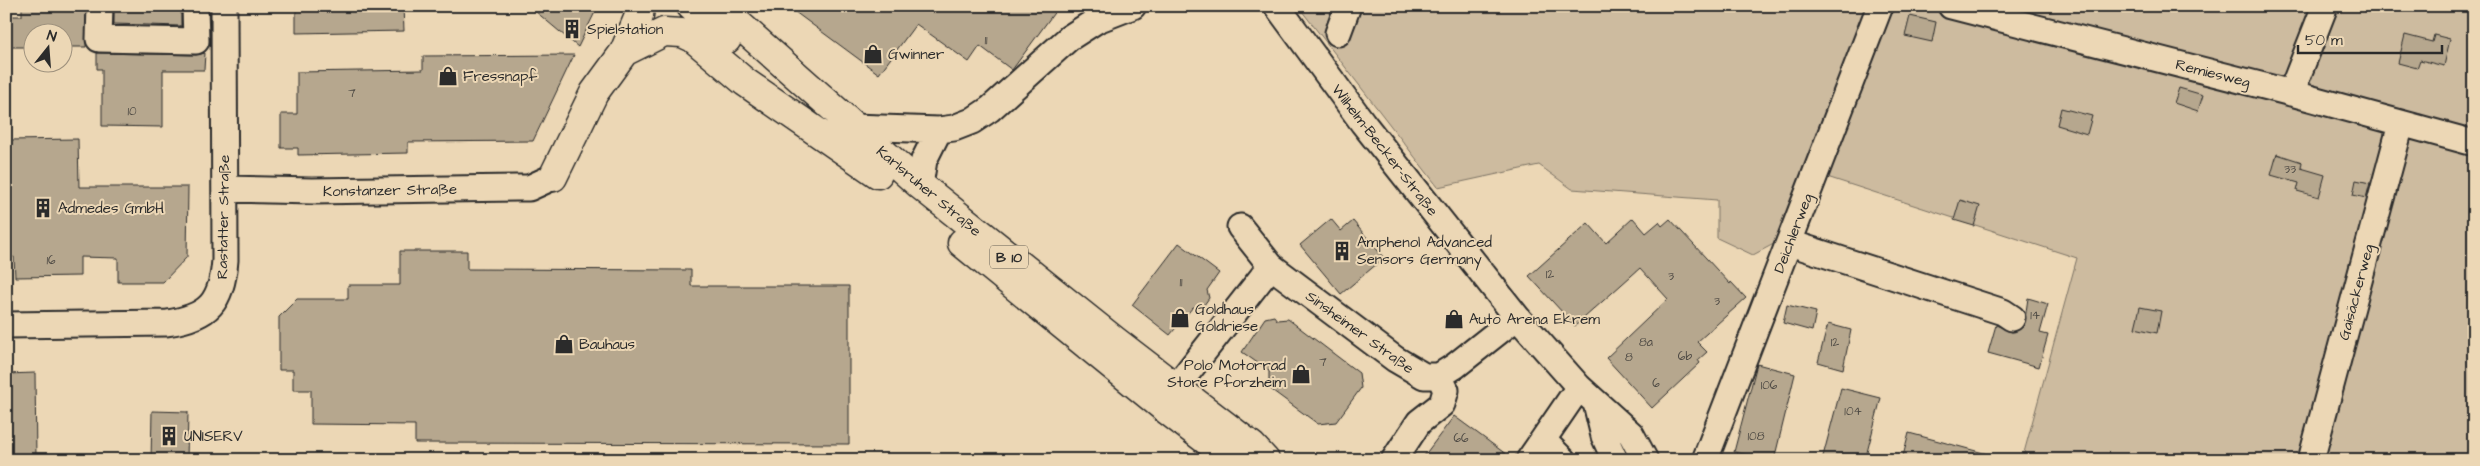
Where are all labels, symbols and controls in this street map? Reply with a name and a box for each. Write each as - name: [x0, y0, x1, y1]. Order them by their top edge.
- building icon: Spielstation: [561, 18, 583, 40]
- place label: Spielstation: [587, 19, 664, 40]
- north arrow: [22, 22, 72, 72]
- scale bar: [2298, 22, 2441, 54]
- text: N: [44, 26, 59, 47]
- text: 50 m: [2305, 30, 2343, 51]
- house number: 11: [984, 32, 988, 49]
- shop icon: Gwinner: [862, 43, 884, 65]
- place label: Gwinner: [888, 44, 944, 65]
- street label: Remiesweg: [2173, 54, 2253, 94]
- shop icon: Fressnapf: [437, 65, 459, 87]
- place label: Fressnapf: [463, 66, 537, 87]
- street label: Wilhelm-Becker-Straße: [1326, 80, 1443, 221]
- house number: 7: [348, 85, 356, 102]
- house number: 10: [127, 103, 137, 120]
- street label: Karlsruher Straße: [872, 141, 986, 242]
- street label: Rastatter Straße: [212, 155, 235, 279]
- house number: 33: [2284, 161, 2296, 178]
- street label: Konstanzer Straße: [323, 179, 457, 202]
- street label: Deichlerweg: [1769, 190, 1819, 276]
- building icon: Admedes GmbH: [32, 197, 54, 219]
- place label: Admedes GmbH: [58, 198, 164, 219]
- place label: Amphenol Advanced Sensors Germany: [1357, 232, 1492, 271]
- building icon: Amphenol Advanced Sensors Germany: [1331, 240, 1353, 262]
- street label: Gaisäckerweg: [2334, 242, 2380, 343]
- road number: B 10: [990, 246, 1028, 268]
- house number: 16: [46, 252, 56, 269]
- house number: 12: [1546, 266, 1554, 283]
- house number: 3: [1668, 268, 1674, 285]
- house number: 11: [1179, 274, 1183, 291]
- street label: Sinsheimer Straße: [1301, 286, 1418, 379]
- house number: 3: [1714, 293, 1720, 310]
- place label: Goldhaus Goldriese: [1195, 299, 1258, 337]
- shop icon: Goldhaus Goldriese: [1169, 307, 1191, 329]
- house number: 14: [2030, 307, 2040, 324]
- shop icon: Auto Arena Ekrem: [1443, 308, 1465, 330]
- place label: Auto Arena Ekrem: [1469, 309, 1600, 330]
- shop icon: Bauhaus: [553, 333, 575, 355]
- place label: Bauhaus: [579, 334, 636, 355]
- house number: 8a: [1639, 334, 1653, 351]
- house number: 12: [1831, 334, 1839, 351]
- house number: 6b: [1678, 348, 1692, 365]
- house number: 8: [1625, 349, 1633, 366]
- house number: 7: [1319, 354, 1327, 371]
- place label: Polo Motorrad Store Pforzheim: [1167, 355, 1286, 393]
- shop icon: Polo Motorrad Store Pforzheim: [1290, 363, 1312, 385]
- house number: 6: [1652, 375, 1660, 392]
- house number: 106: [1761, 377, 1778, 394]
- house number: 104: [1844, 403, 1862, 420]
- building icon: UNISERV: [158, 425, 180, 447]
- place label: UNISERV: [184, 426, 243, 447]
- house number: 108: [1748, 428, 1765, 445]
- house number: 66: [1453, 430, 1469, 447]

